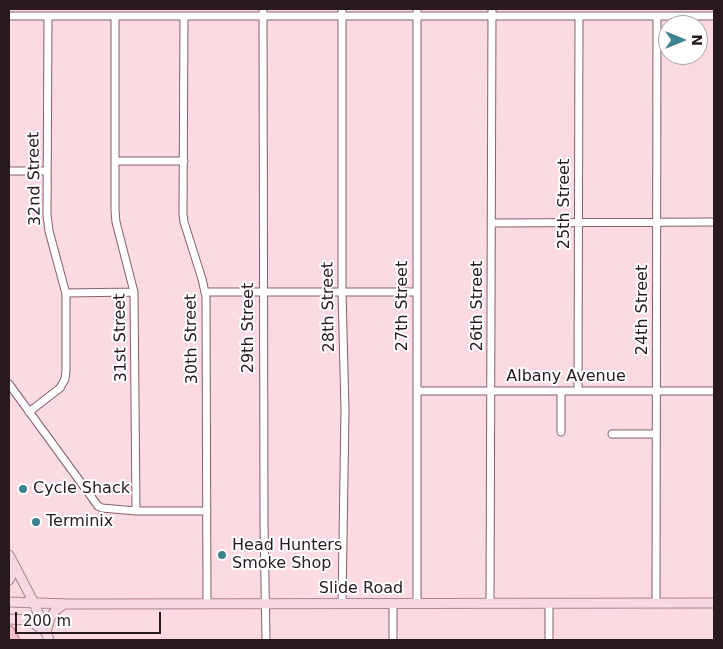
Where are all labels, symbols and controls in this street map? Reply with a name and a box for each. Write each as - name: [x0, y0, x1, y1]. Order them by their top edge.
- north arrow: [658, 15, 708, 65]
- text: N: [689, 34, 705, 46]
- street label: 32nd Street: [25, 132, 45, 226]
- street label: 25th Street: [555, 159, 575, 249]
- street label: 27th Street: [393, 261, 413, 351]
- street label: 26th Street: [468, 261, 488, 351]
- street label: 28th Street: [319, 262, 339, 352]
- street label: 24th Street: [633, 265, 653, 355]
- street label: 29th Street: [239, 283, 259, 373]
- street label: 31st Street: [111, 294, 131, 382]
- street label: 30th Street: [182, 294, 202, 384]
- street label: Albany Avenue: [506, 367, 626, 387]
- place label: Cycle Shack: [33, 479, 130, 499]
- marker: Cycle Shack: [17, 483, 29, 495]
- place label: Terminix: [46, 512, 113, 532]
- marker: Terminix: [30, 516, 42, 528]
- place label: Head Hunters Smoke Shop: [232, 536, 342, 574]
- marker: Head Hunters Smoke Shop: [216, 549, 228, 561]
- street label: Slide Road: [319, 579, 403, 599]
- scale bar: [18, 602, 164, 634]
- text: 200 m: [23, 612, 71, 630]

